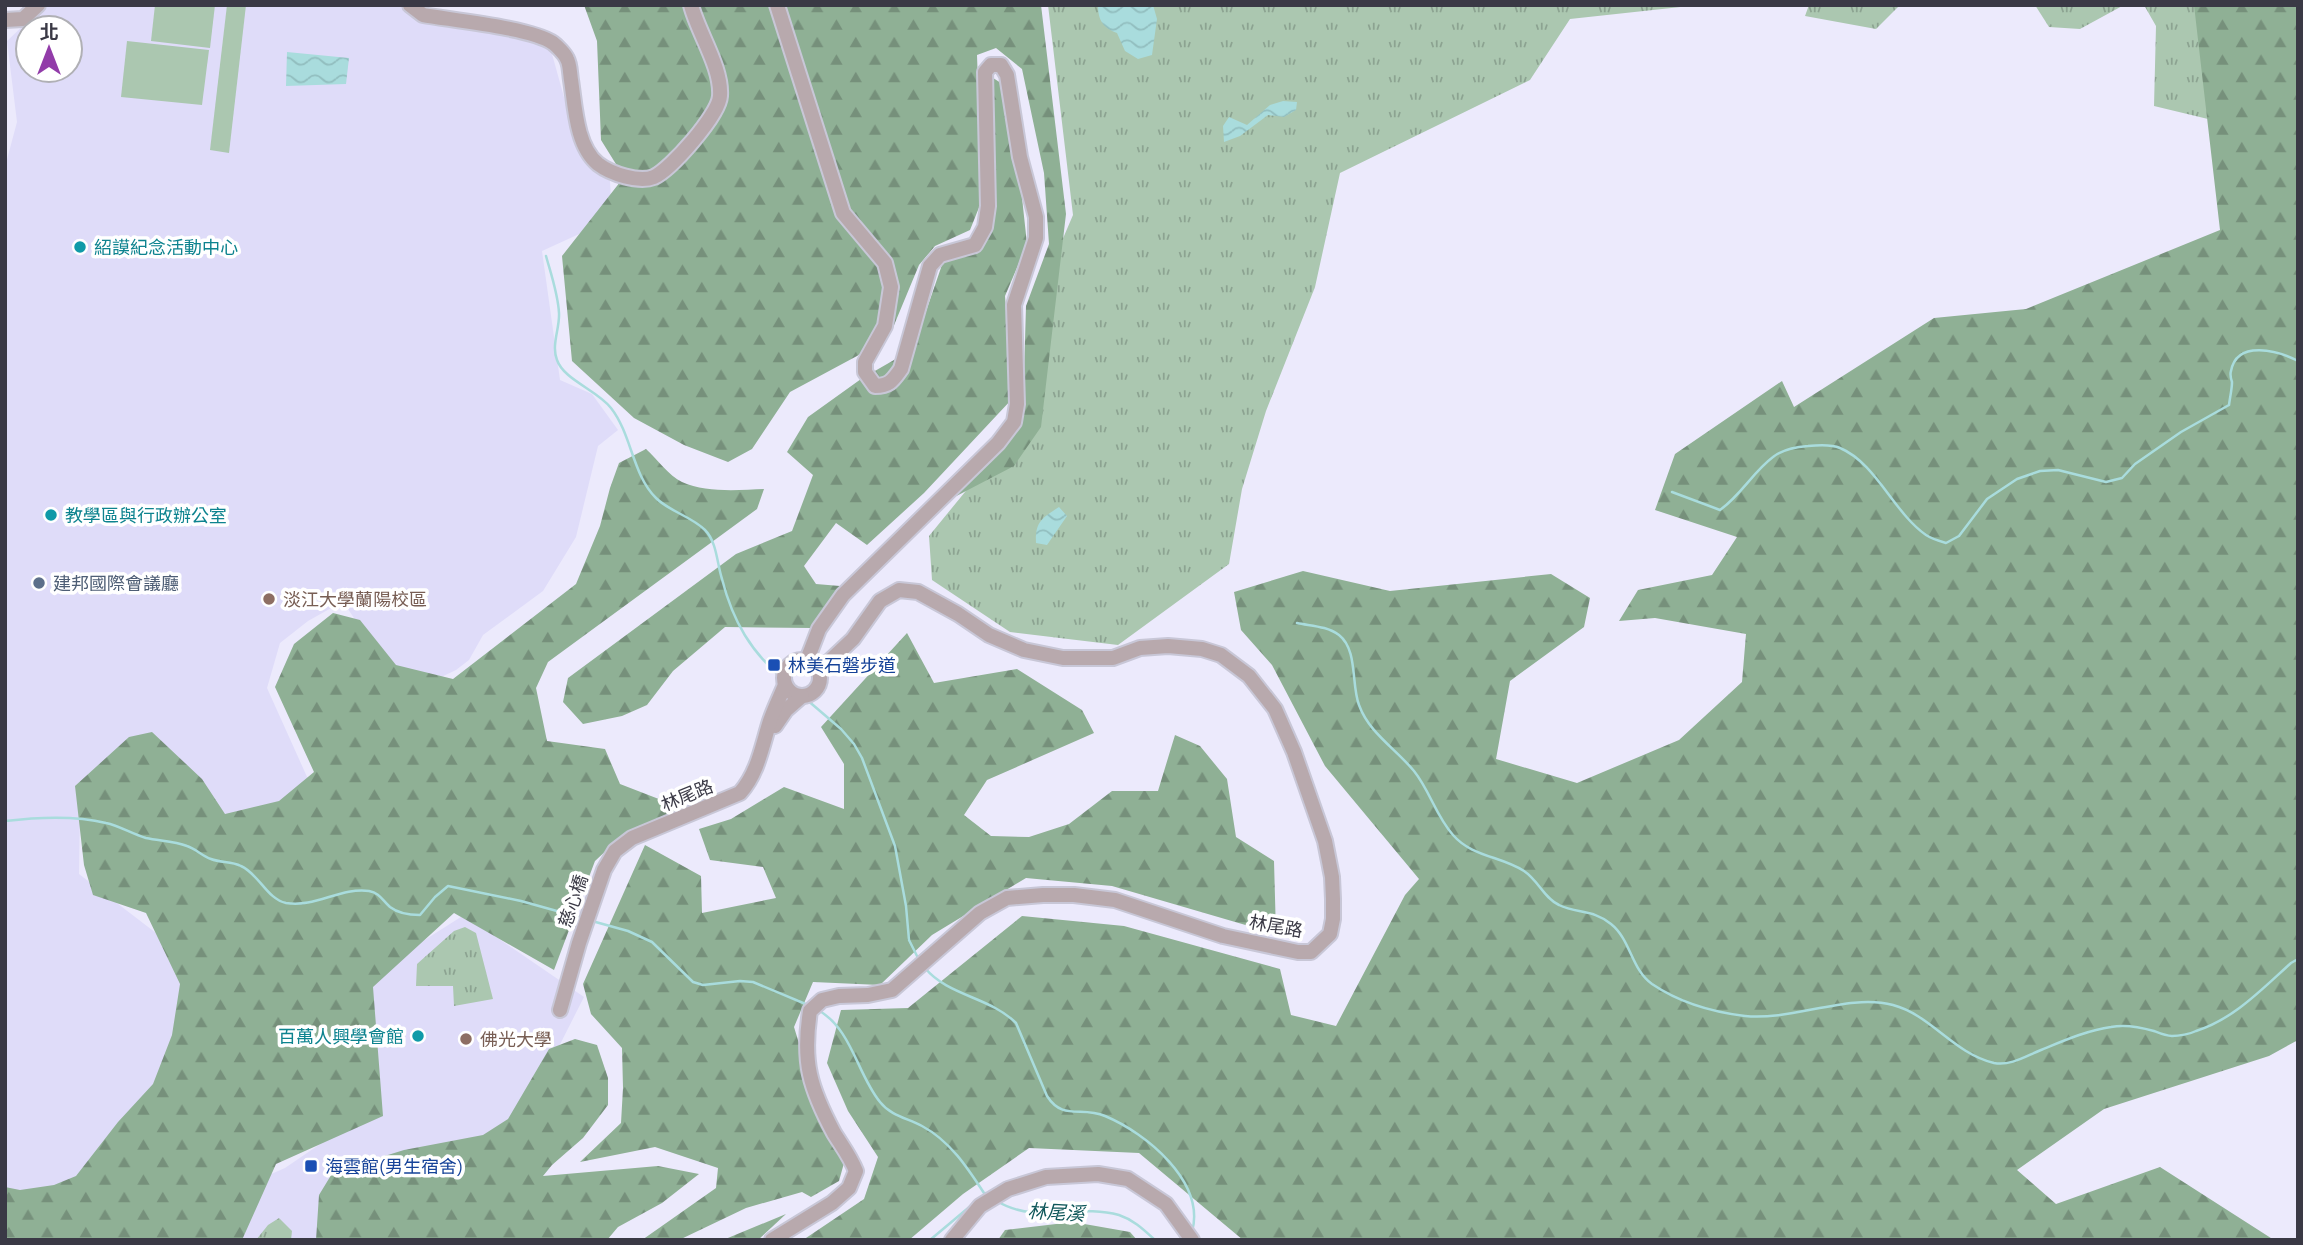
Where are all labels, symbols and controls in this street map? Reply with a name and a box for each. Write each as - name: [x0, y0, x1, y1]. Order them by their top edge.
- north arrow: [14, 14, 84, 84]
- text: 北: [39, 20, 59, 44]
- place label: 紹謨紀念活動中心: [94, 236, 238, 259]
- marker: 紹謨紀念活動中心: [72, 239, 88, 255]
- place label: 教學區與行政辦公室: [65, 504, 227, 527]
- marker: 教學區與行政辦公室: [43, 507, 59, 523]
- place label: 建邦國際會議廳: [53, 572, 179, 595]
- marker: 建邦國際會議廳: [31, 575, 47, 591]
- place label: 淡江大學蘭陽校區: [283, 588, 427, 611]
- marker: 淡江大學蘭陽校區: [261, 591, 277, 607]
- place label: 林美石磐步道: [788, 654, 896, 677]
- marker: 林美石磐步道: [766, 657, 782, 673]
- street label: 林尾路: [658, 774, 716, 816]
- street label: 慈心橋: [553, 872, 593, 930]
- street label: 林尾路: [1247, 910, 1305, 942]
- place label: 百萬人興學會館: [278, 1025, 404, 1048]
- marker: 百萬人興學會館: [410, 1028, 426, 1044]
- place label: 佛光大學: [480, 1028, 552, 1051]
- marker: 佛光大學: [458, 1031, 474, 1047]
- place label: 海雲館(男生宿舍): [325, 1155, 463, 1178]
- marker: 海雲館(男生宿舍): [303, 1158, 319, 1174]
- water label: 林尾溪: [1027, 1199, 1088, 1226]

